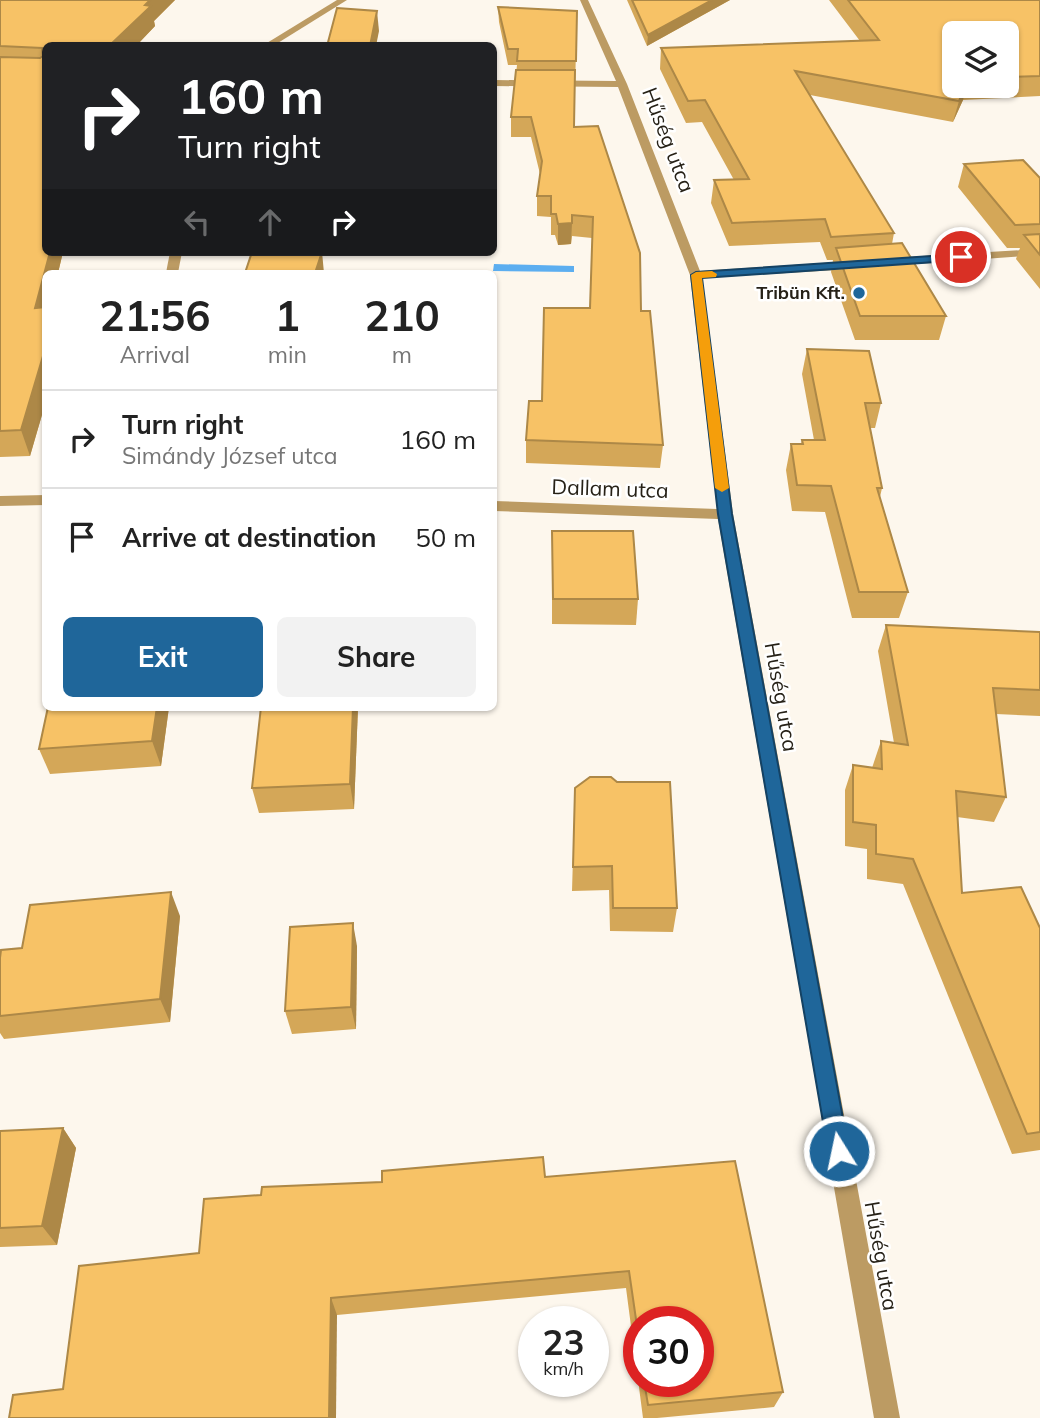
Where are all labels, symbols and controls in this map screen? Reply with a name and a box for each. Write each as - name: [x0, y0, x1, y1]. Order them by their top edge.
- map controls: [942, 21, 1019, 98]
- button: layers: [942, 21, 1019, 98]
- text: 160 m: [178, 65, 324, 126]
- icon: right: [63, 70, 154, 161]
- street label: Hűség utca: [637, 83, 701, 196]
- text: Turn right: [178, 126, 321, 166]
- icon: left: [178, 203, 216, 241]
- icon: ahead: [251, 203, 289, 241]
- icon: right: [324, 203, 362, 241]
- pin: [931, 227, 991, 287]
- icon: arrive: [942, 238, 980, 276]
- place label: Tribün Kft.: [756, 281, 845, 304]
- marker: Tribün Kft.: [851, 285, 867, 301]
- text: 21:56: [99, 289, 210, 342]
- text: 1: [275, 289, 300, 342]
- text: 210: [364, 289, 440, 342]
- text: Arrival: [120, 340, 190, 369]
- text: min: [268, 340, 307, 369]
- text: m: [392, 340, 412, 369]
- text: Turn right: [122, 408, 243, 441]
- icon: right: [63, 420, 101, 458]
- text: 160 m: [400, 423, 476, 456]
- text: Simándy József utca: [122, 441, 338, 470]
- street label: Dallam utca: [551, 473, 669, 503]
- icon: arrive: [63, 518, 101, 556]
- text: Arrive at destination: [122, 521, 377, 554]
- text: 50 m: [415, 521, 476, 554]
- button: Exit: [63, 617, 263, 697]
- button: Share: [277, 617, 476, 697]
- street label: Hűség utca: [760, 640, 804, 753]
- position arrow: [802, 1114, 876, 1188]
- street label: Hűség utca: [860, 1199, 904, 1312]
- speed limit sign: 30: [623, 1306, 714, 1397]
- text: 23: [542, 1320, 585, 1364]
- text: km/h: [543, 1357, 584, 1380]

